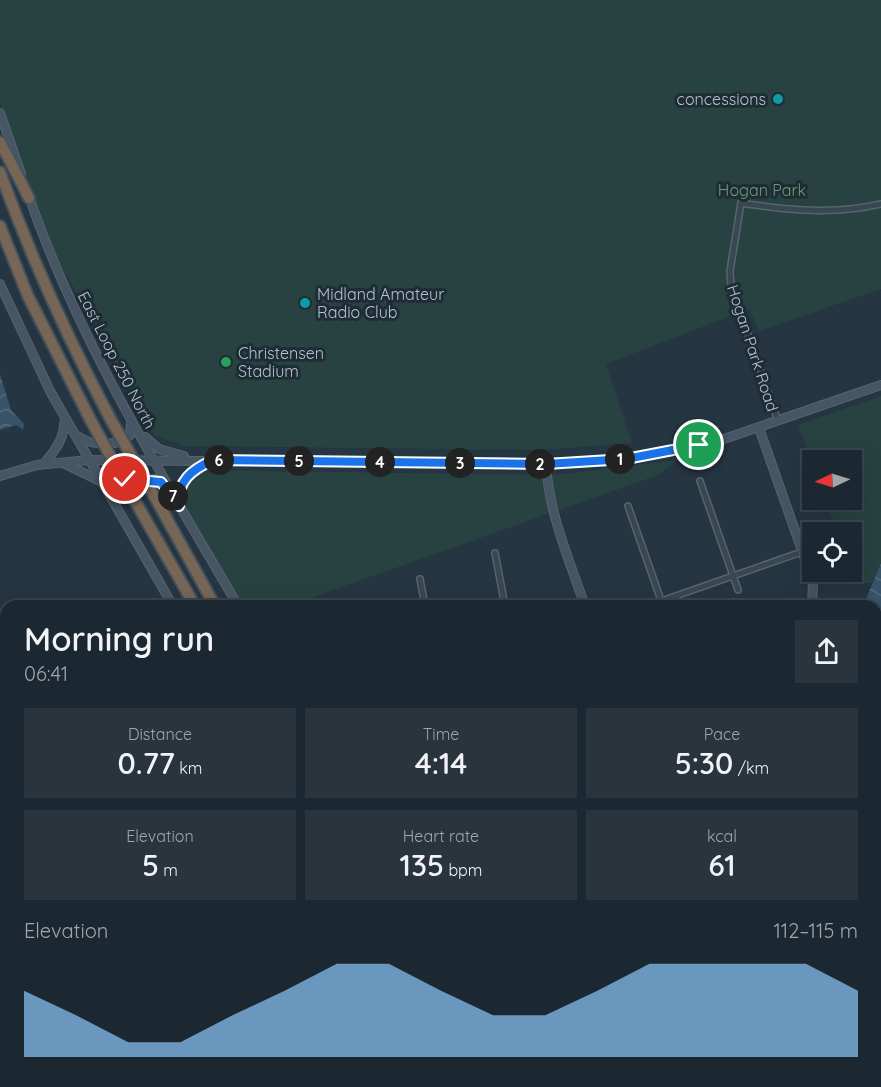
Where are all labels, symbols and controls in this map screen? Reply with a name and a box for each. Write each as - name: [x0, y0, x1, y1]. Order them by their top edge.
- place label: concessions: [677, 89, 766, 109]
- marker: concessions: [771, 92, 785, 106]
- park label: Hogan Park: [718, 180, 806, 200]
- street label: Hogan Park Road: [723, 282, 783, 414]
- place label: Midland Amateur Radio Club: [317, 284, 444, 322]
- street label: East Loop 250 North: [74, 288, 160, 432]
- marker: Midland Amateur Radio Club: [298, 296, 312, 310]
- place label: Christensen Stadium: [238, 343, 324, 381]
- marker: Christensen Stadium: [219, 355, 233, 369]
- pin: [673, 419, 724, 470]
- icon: arrive: [682, 428, 715, 461]
- pin: 1: [605, 444, 635, 474]
- pin: 6: [204, 445, 234, 475]
- pin: 5: [284, 446, 314, 476]
- pin: 4: [365, 447, 395, 477]
- pin: 3: [445, 448, 475, 478]
- pin: 2: [525, 449, 555, 479]
- text: 1: [617, 449, 623, 469]
- text: 6: [215, 450, 223, 470]
- north arrow: [802, 450, 862, 510]
- map controls: [802, 450, 862, 582]
- text: 5: [294, 451, 304, 471]
- text: 4: [375, 452, 385, 472]
- pin: [99, 453, 150, 504]
- text: 3: [456, 453, 464, 473]
- text: 2: [535, 454, 545, 474]
- icon: check: [108, 462, 141, 495]
- pin: 7: [158, 481, 188, 511]
- text: 7: [169, 486, 177, 506]
- button: locate: [802, 522, 862, 582]
- text: Morning run: [24, 618, 214, 659]
- button: share: [795, 620, 858, 683]
- text: 06:41: [24, 661, 68, 686]
- text: Distance: [128, 724, 192, 744]
- text: Time: [423, 724, 459, 744]
- text: Pace: [704, 724, 740, 744]
- text: 0.77: [118, 744, 175, 782]
- text: 4:14: [415, 744, 467, 782]
- text: 5:30: [675, 744, 733, 782]
- text: km: [175, 758, 202, 778]
- text: /km: [733, 758, 769, 778]
- text: Elevation: [126, 826, 194, 846]
- text: Heart rate: [403, 826, 479, 846]
- text: kcal: [707, 826, 737, 846]
- text: 5: [142, 846, 159, 884]
- text: 135: [400, 846, 444, 884]
- text: 61: [708, 846, 736, 884]
- text: m: [159, 860, 178, 880]
- text: bpm: [444, 860, 482, 880]
- text: Elevation: [24, 918, 108, 943]
- text: 112–115 m: [773, 918, 858, 943]

